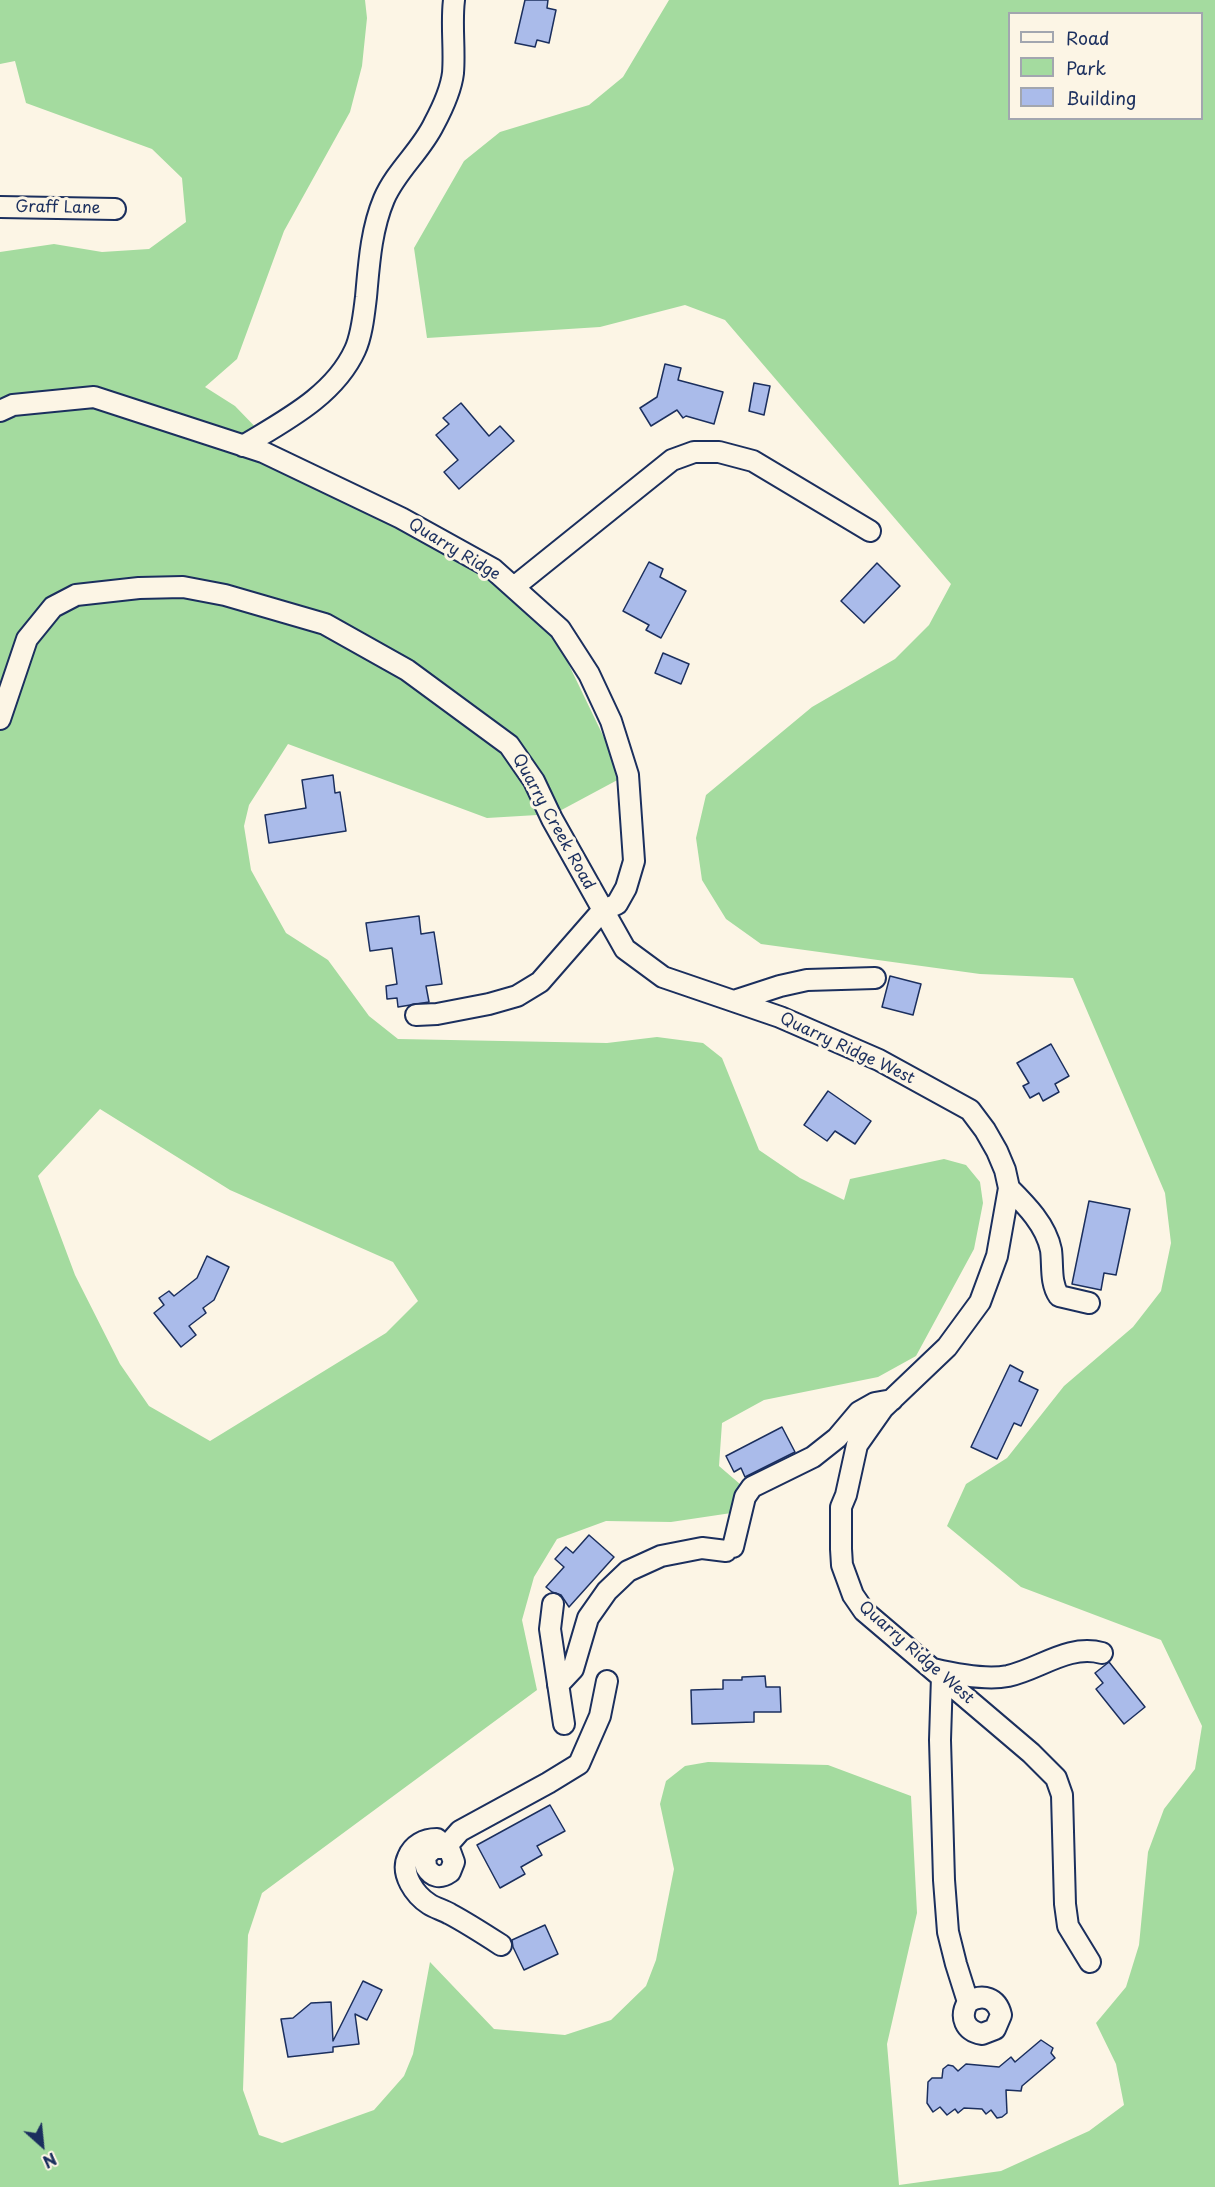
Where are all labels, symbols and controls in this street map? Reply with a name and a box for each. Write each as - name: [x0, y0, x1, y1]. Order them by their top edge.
- legend: [1008, 12, 1203, 120]
- text: Road: [1066, 24, 1110, 51]
- text: Park: [1066, 54, 1106, 81]
- text: Building: [1066, 84, 1136, 111]
- street label: Graff Lane: [15, 198, 101, 218]
- street label: Quarry Ridge: [405, 515, 503, 585]
- street label: Quarry Creek Road: [508, 751, 598, 893]
- street label: Quarry Ridge West: [777, 1009, 917, 1089]
- street label: Quarry Ridge West: [854, 1598, 978, 1708]
- north arrow: [12, 2115, 72, 2175]
- text: N: [39, 2147, 61, 2175]

